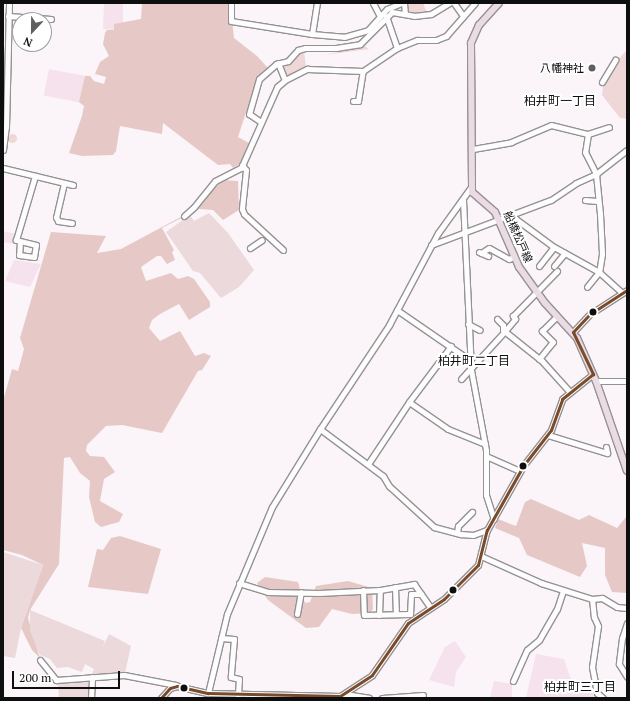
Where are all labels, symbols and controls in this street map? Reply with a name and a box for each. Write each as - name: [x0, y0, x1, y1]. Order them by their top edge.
- north arrow: [12, 12, 52, 52]
- text: N: [21, 34, 34, 50]
- place label: 八幡神社: [540, 61, 584, 75]
- marker: 八幡神社: [587, 63, 597, 73]
- district label: 柏井町一丁目: [524, 94, 596, 108]
- street label: 船橋松戸線: [501, 209, 535, 265]
- unlabelled marker: [588, 307, 598, 317]
- district label: 柏井町二丁目: [438, 354, 510, 368]
- unlabelled marker: [518, 461, 528, 471]
- unlabelled marker: [448, 585, 458, 595]
- scale bar: [14, 663, 122, 689]
- text: 200 m: [19, 670, 51, 685]
- district label: 柏井町三丁目: [544, 680, 616, 694]
- unlabelled marker: [179, 683, 189, 693]

